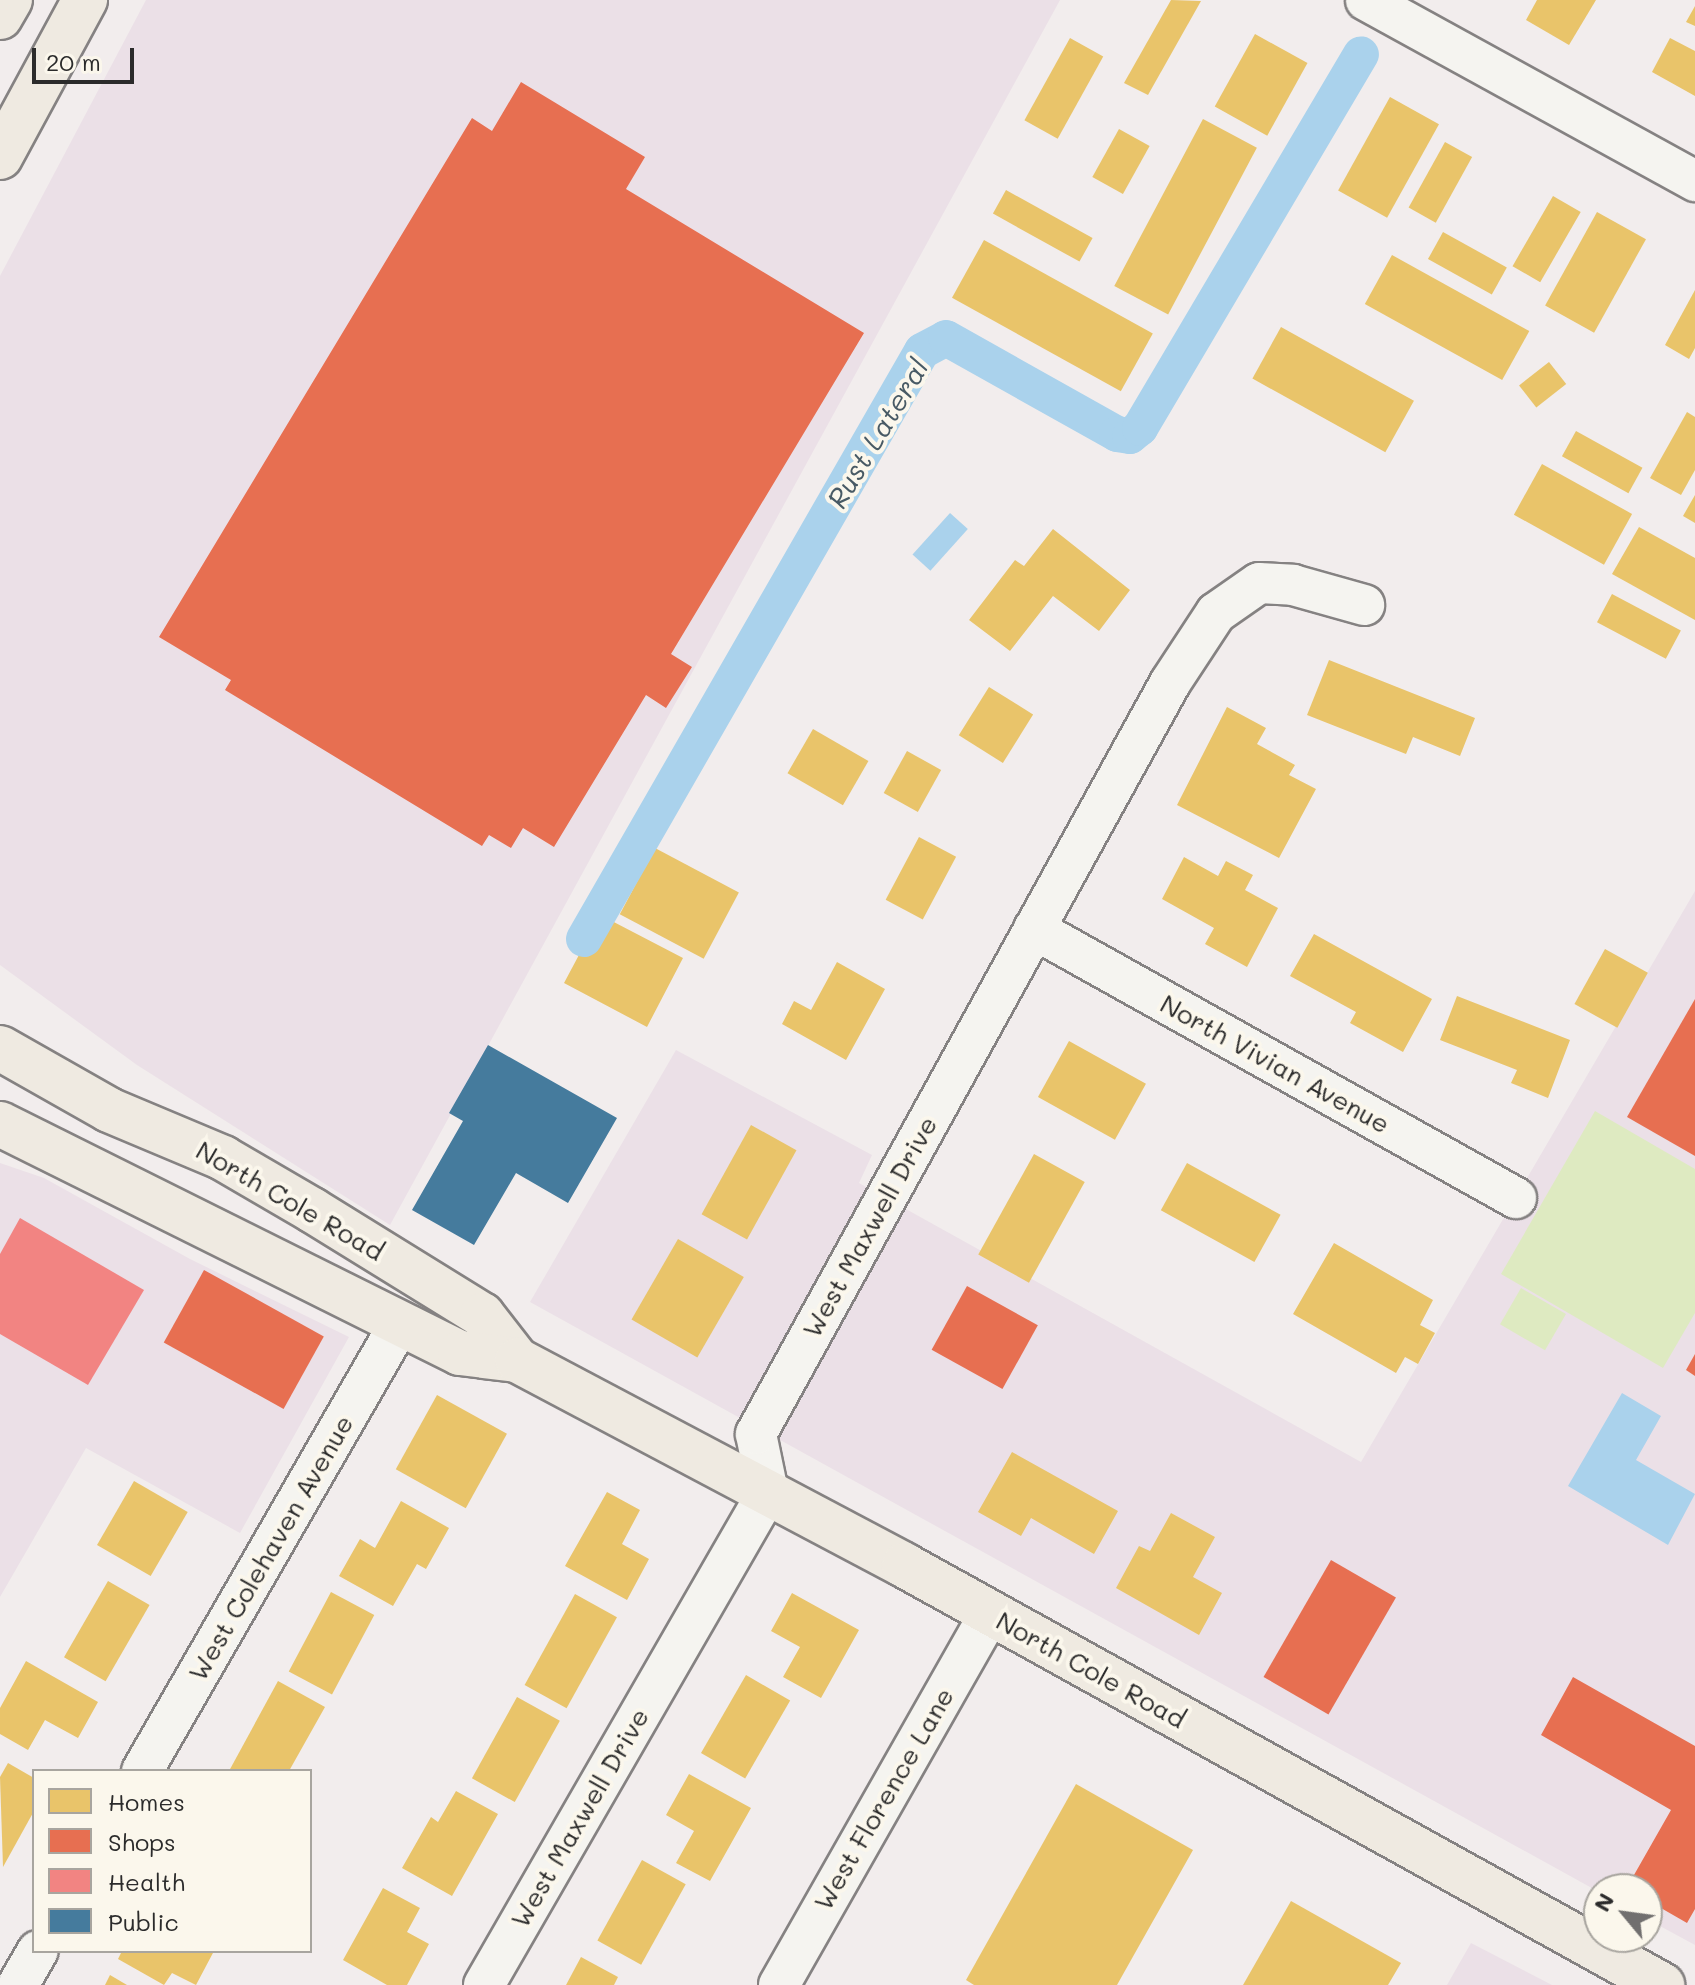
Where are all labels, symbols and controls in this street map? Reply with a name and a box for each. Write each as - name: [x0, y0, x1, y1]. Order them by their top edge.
- scale bar: [36, 32, 138, 82]
- text: 20 m: [46, 46, 101, 77]
- water label: Rust Lateral: [819, 352, 935, 514]
- street label: North Vivian Avenue: [1155, 988, 1395, 1140]
- street label: West Maxwell Drive: [796, 1111, 944, 1343]
- street label: North Cole Road: [191, 1135, 389, 1267]
- street label: West Colehaven Avenue: [182, 1410, 360, 1686]
- street label: North Cole Road: [991, 1605, 1191, 1735]
- street label: West Florence Lane: [808, 1682, 960, 1916]
- street label: West Maxwell Drive: [505, 1703, 655, 1933]
- legend: [32, 1769, 312, 1953]
- text: Homes: [108, 1786, 185, 1817]
- text: Shops: [108, 1826, 176, 1857]
- text: Health: [108, 1866, 185, 1897]
- north arrow: [1583, 1873, 1663, 1953]
- text: N: [1587, 1888, 1620, 1916]
- text: Public: [108, 1906, 179, 1937]

